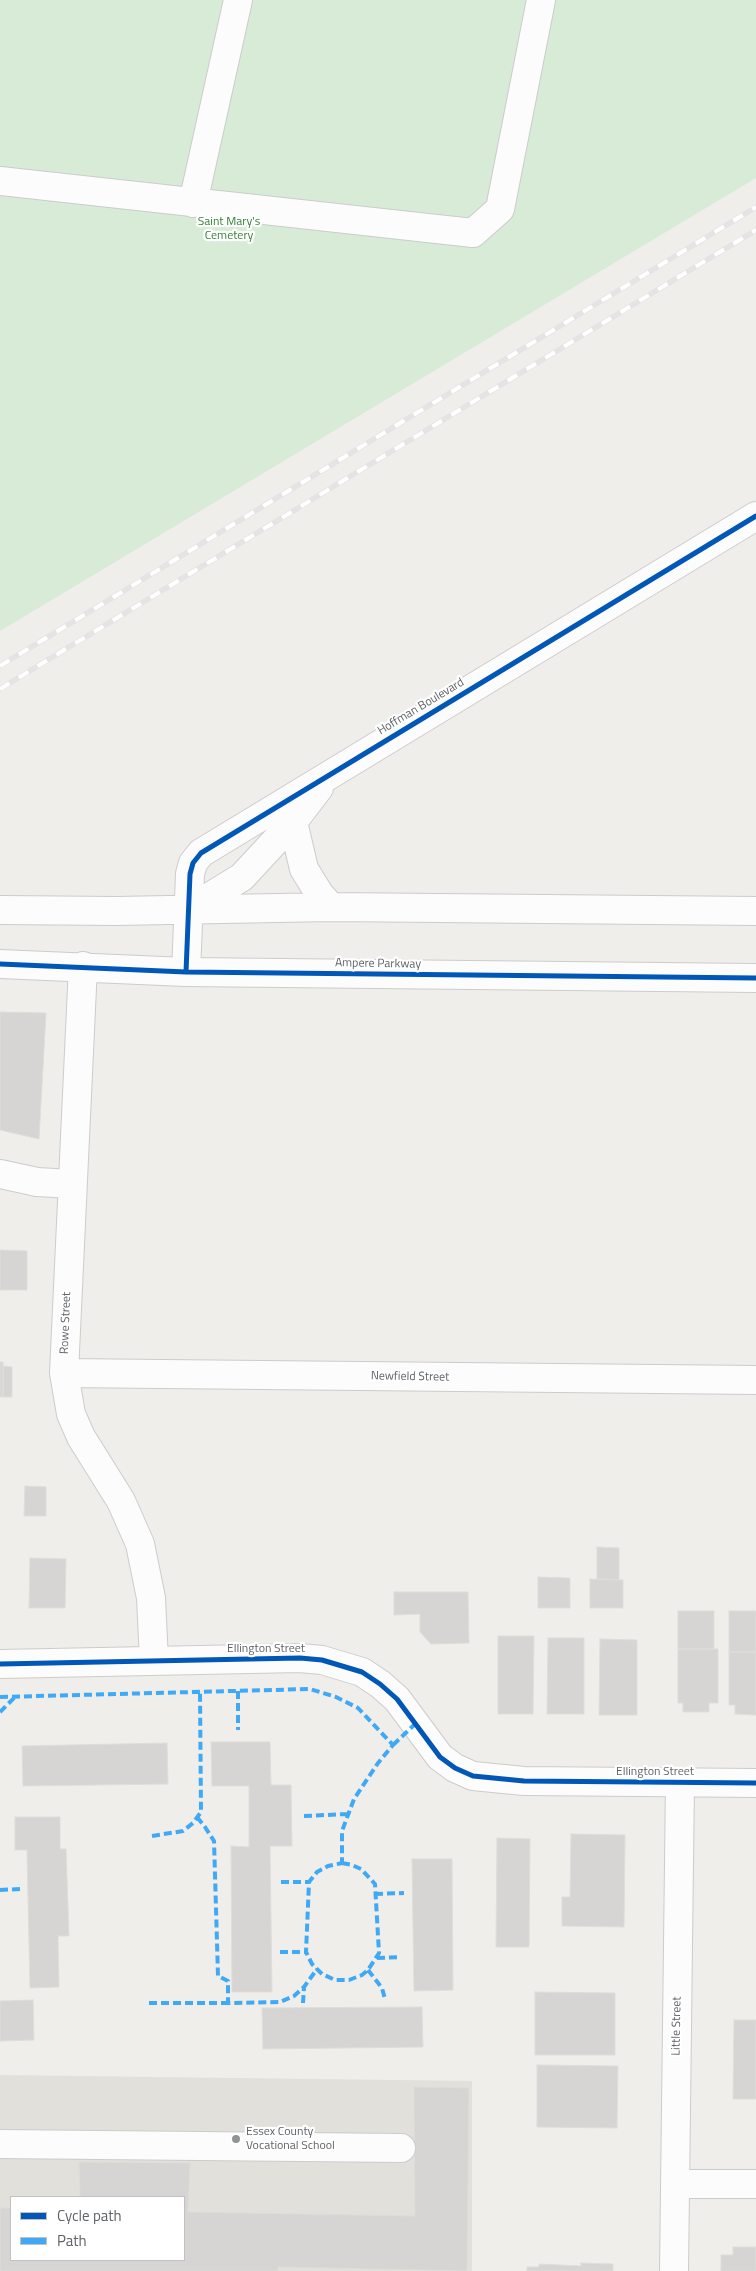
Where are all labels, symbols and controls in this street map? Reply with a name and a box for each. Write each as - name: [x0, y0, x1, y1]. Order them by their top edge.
- park label: Saint Mary's Cemetery: [198, 215, 260, 243]
- street label: Hoffman Boulevard: [375, 676, 467, 738]
- street label: Ampere Parkway: [335, 956, 421, 972]
- street label: Rowe Street: [58, 1292, 74, 1354]
- street label: Newfield Street: [371, 1369, 449, 1385]
- street label: Ellington Street: [227, 1642, 305, 1656]
- street label: Ellington Street: [616, 1765, 694, 1779]
- street label: Little Street: [669, 1996, 685, 2056]
- place label: Essex County Vocational School: [246, 2125, 335, 2153]
- marker: Essex County Vocational School: [230, 2133, 242, 2145]
- legend: [10, 2196, 185, 2261]
- text: Cycle path: [57, 2204, 122, 2227]
- text: Path: [57, 2229, 87, 2252]

